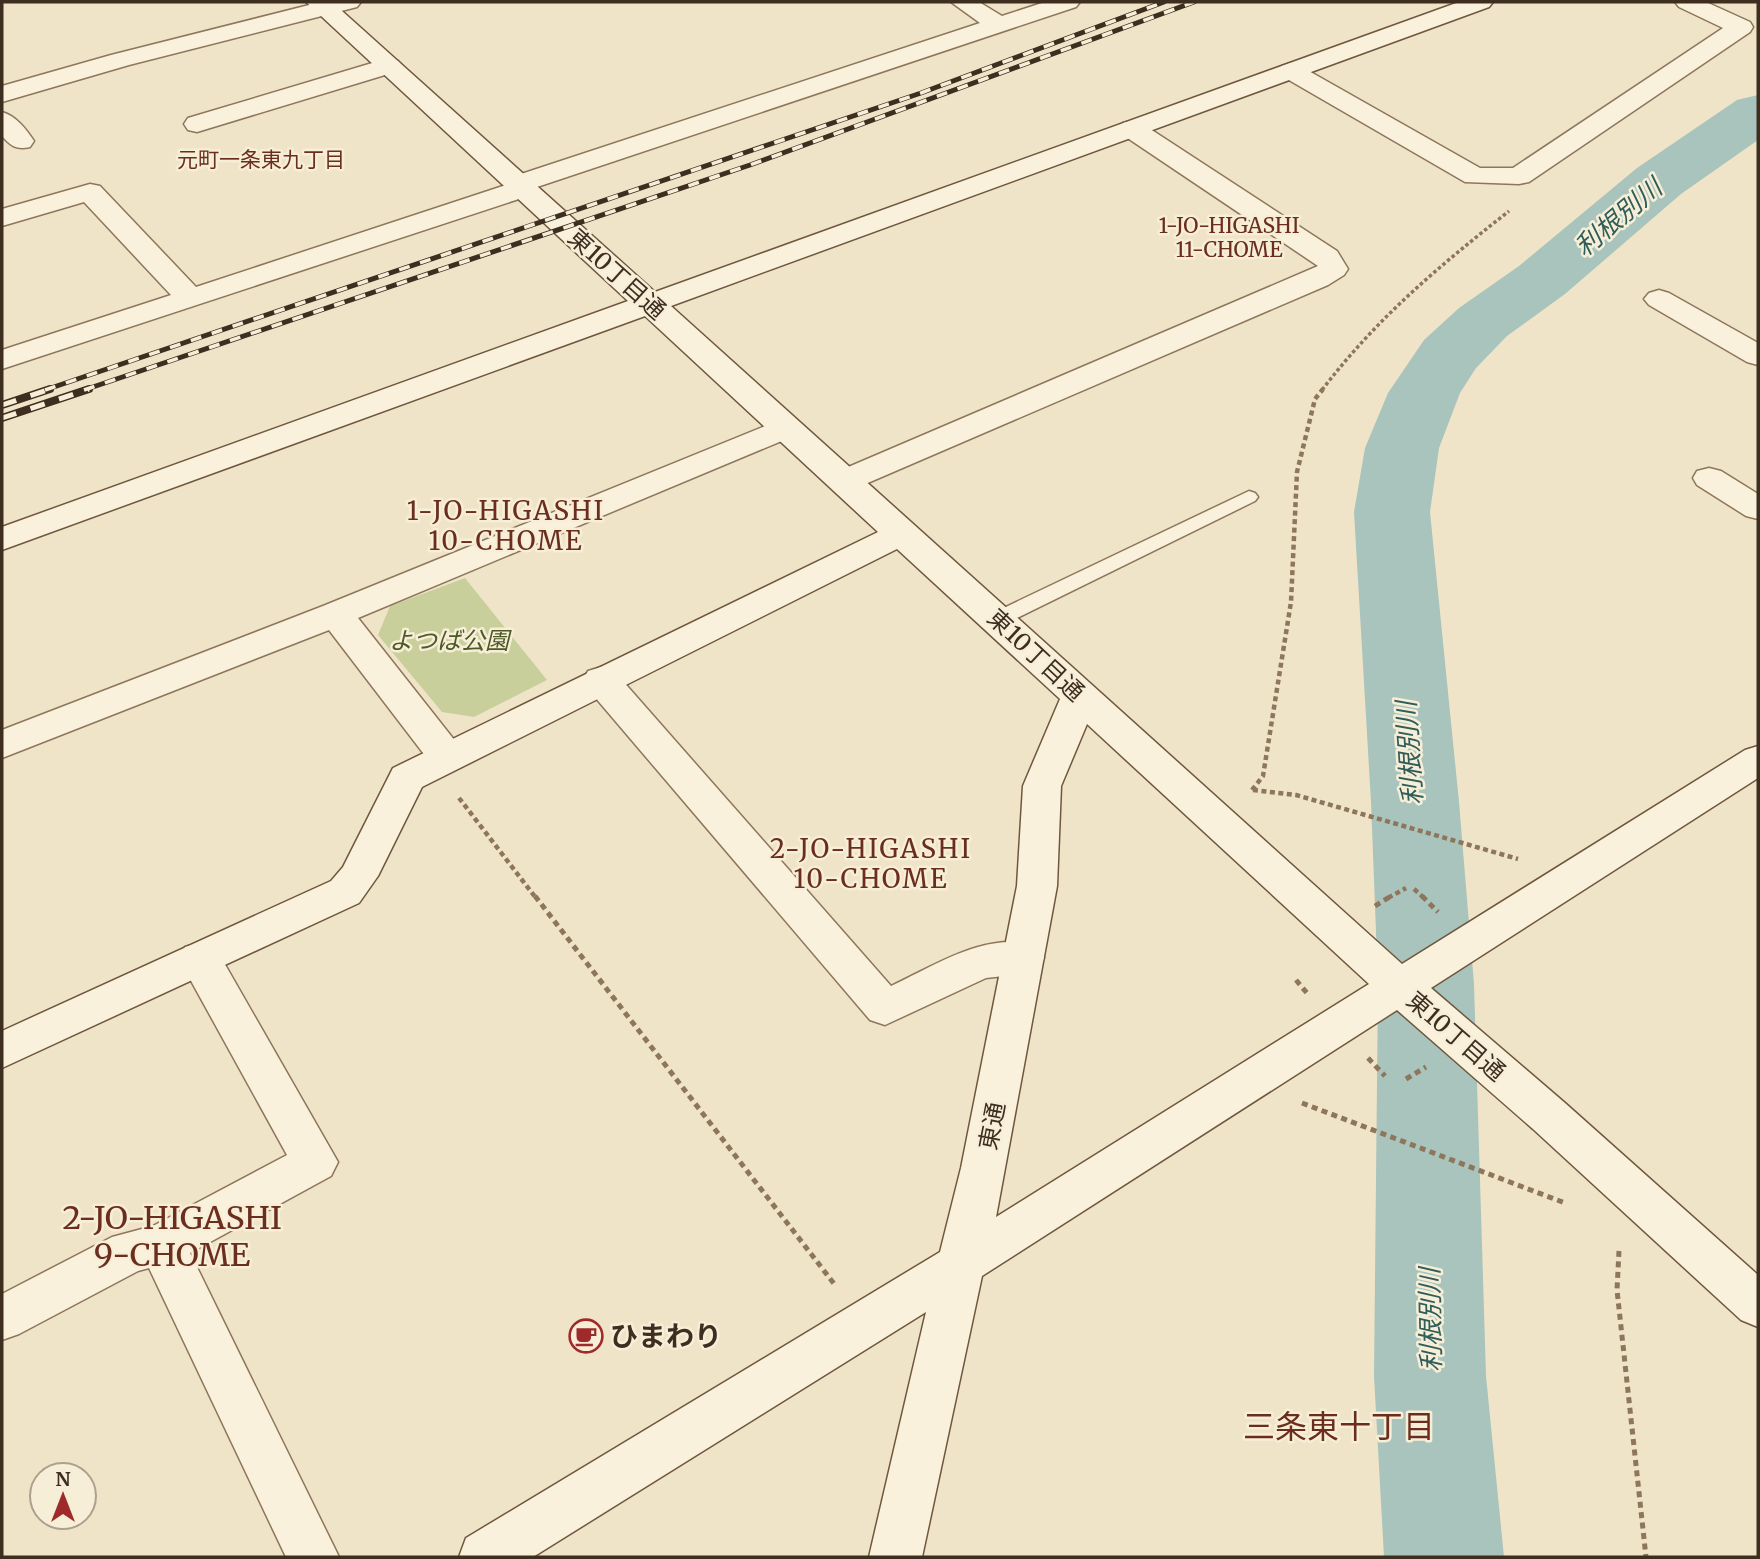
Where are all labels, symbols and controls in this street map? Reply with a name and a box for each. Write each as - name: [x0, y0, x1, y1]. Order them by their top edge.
- district label: 元町一条東九丁目: [177, 146, 345, 173]
- water label: 利根別川: [1568, 169, 1671, 263]
- district label: 1-JO-HIGASHI 11-CHOME: [1158, 212, 1300, 263]
- street label: 東10丁目通: [562, 222, 672, 326]
- district label: 1-JO-HIGASHI 10-CHOME: [407, 494, 605, 557]
- street label: 東10丁目通: [981, 602, 1091, 708]
- park label: よつば公園: [389, 625, 512, 656]
- water label: 利根別川: [1389, 697, 1429, 806]
- district label: 2-JO-HIGASHI 10-CHOME: [770, 832, 972, 895]
- street label: 東10丁目通: [1400, 985, 1512, 1087]
- street label: 東通: [972, 1099, 1012, 1153]
- district label: 2-JO-HIGASHI 9-CHOME: [62, 1198, 282, 1275]
- water label: 利根別川: [1413, 1265, 1447, 1372]
- cafe icon: ひまわり: [567, 1317, 605, 1355]
- place label: ひまわり: [610, 1318, 722, 1354]
- district label: 三条東十丁目: [1243, 1407, 1435, 1447]
- north arrow: [28, 1461, 98, 1531]
- text: N: [55, 1467, 71, 1491]

